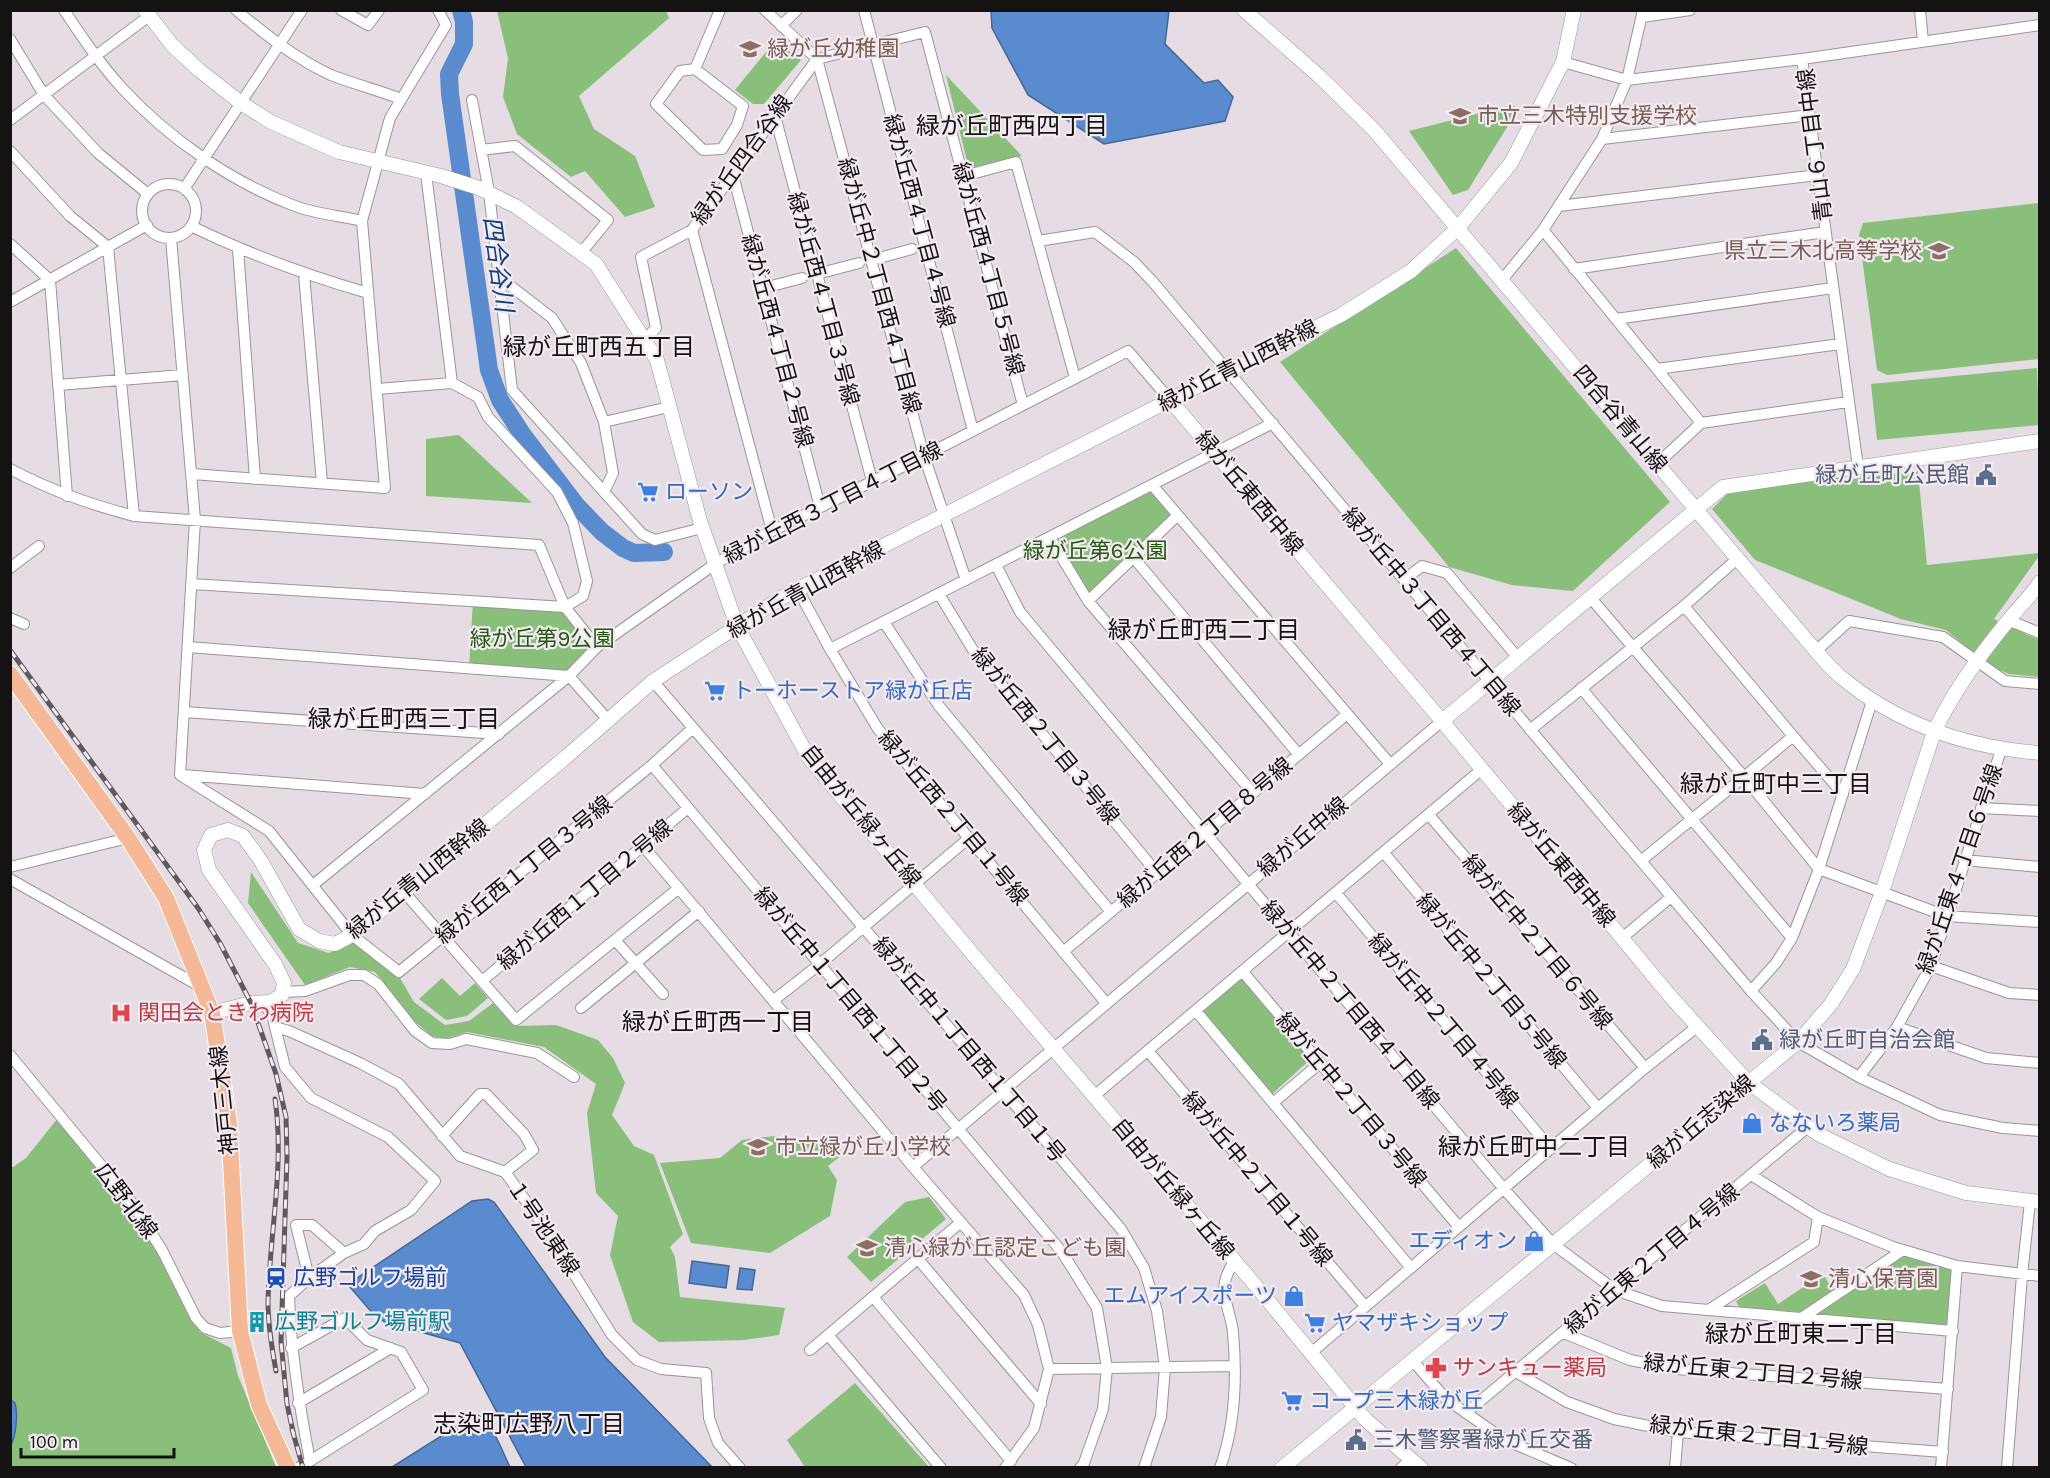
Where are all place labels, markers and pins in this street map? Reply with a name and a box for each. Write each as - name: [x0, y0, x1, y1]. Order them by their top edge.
- place label: 緑が丘幼稚園: [767, 36, 899, 62]
- school or university icon: 緑が丘幼稚園: [738, 37, 762, 61]
- place label: 市立三木特別支援学校: [1477, 103, 1697, 129]
- school or university icon: 市立三木特別支援学校: [1448, 104, 1472, 128]
- place label: 県立三木北高等学校: [1724, 238, 1922, 264]
- school or university icon: 県立三木北高等学校: [1927, 239, 1951, 263]
- place label: 緑が丘町公民館: [1815, 462, 1969, 488]
- public building icon: 緑が丘町公民館: [1974, 463, 1998, 487]
- place label: ローソン: [665, 479, 753, 505]
- supermarket icon: ローソン: [636, 480, 660, 504]
- place label: トーホーストア緑が丘店: [732, 678, 973, 704]
- supermarket icon: トーホーストア緑が丘店: [703, 679, 727, 703]
- place label: 関田会ときわ病院: [138, 1000, 314, 1026]
- hospital icon: 関田会ときわ病院: [109, 1001, 133, 1025]
- place label: 緑が丘町自治会館: [1779, 1027, 1955, 1053]
- public building icon: 緑が丘町自治会館: [1750, 1028, 1774, 1052]
- place label: なないろ薬局: [1769, 1110, 1901, 1136]
- shop icon: なないろ薬局: [1740, 1111, 1764, 1135]
- place label: 市立緑が丘小学校: [775, 1134, 951, 1160]
- school or university icon: 市立緑が丘小学校: [746, 1135, 770, 1159]
- place label: エディオン: [1409, 1228, 1517, 1254]
- shop icon: エディオン: [1522, 1229, 1546, 1253]
- place label: 清心緑が丘認定こども園: [884, 1235, 1126, 1261]
- school or university icon: 清心緑が丘認定こども園: [855, 1236, 879, 1260]
- place label: 広野ゴルフ場前: [293, 1265, 447, 1291]
- station icon: 広野ゴルフ場前: [264, 1266, 288, 1290]
- place label: 清心保育園: [1828, 1266, 1938, 1292]
- school or university icon: 清心保育園: [1799, 1267, 1823, 1291]
- place label: エムアイスポーツ: [1103, 1283, 1277, 1309]
- shop icon: エムアイスポーツ: [1282, 1284, 1306, 1308]
- place label: 広野ゴルフ場前駅: [274, 1309, 450, 1335]
- building icon: 広野ゴルフ場前駅: [245, 1310, 269, 1334]
- place label: ヤマザキショップ: [1332, 1310, 1508, 1336]
- supermarket icon: ヤマザキショップ: [1303, 1311, 1327, 1335]
- place label: サンキュー薬局: [1453, 1355, 1607, 1381]
- pharmacy icon: サンキュー薬局: [1424, 1356, 1448, 1380]
- place label: コープ三木緑が丘: [1309, 1388, 1484, 1414]
- supermarket icon: コープ三木緑が丘: [1280, 1389, 1304, 1413]
- place label: 三木警察署緑が丘交番: [1373, 1427, 1593, 1453]
- public building icon: 三木警察署緑が丘交番: [1344, 1428, 1368, 1452]

